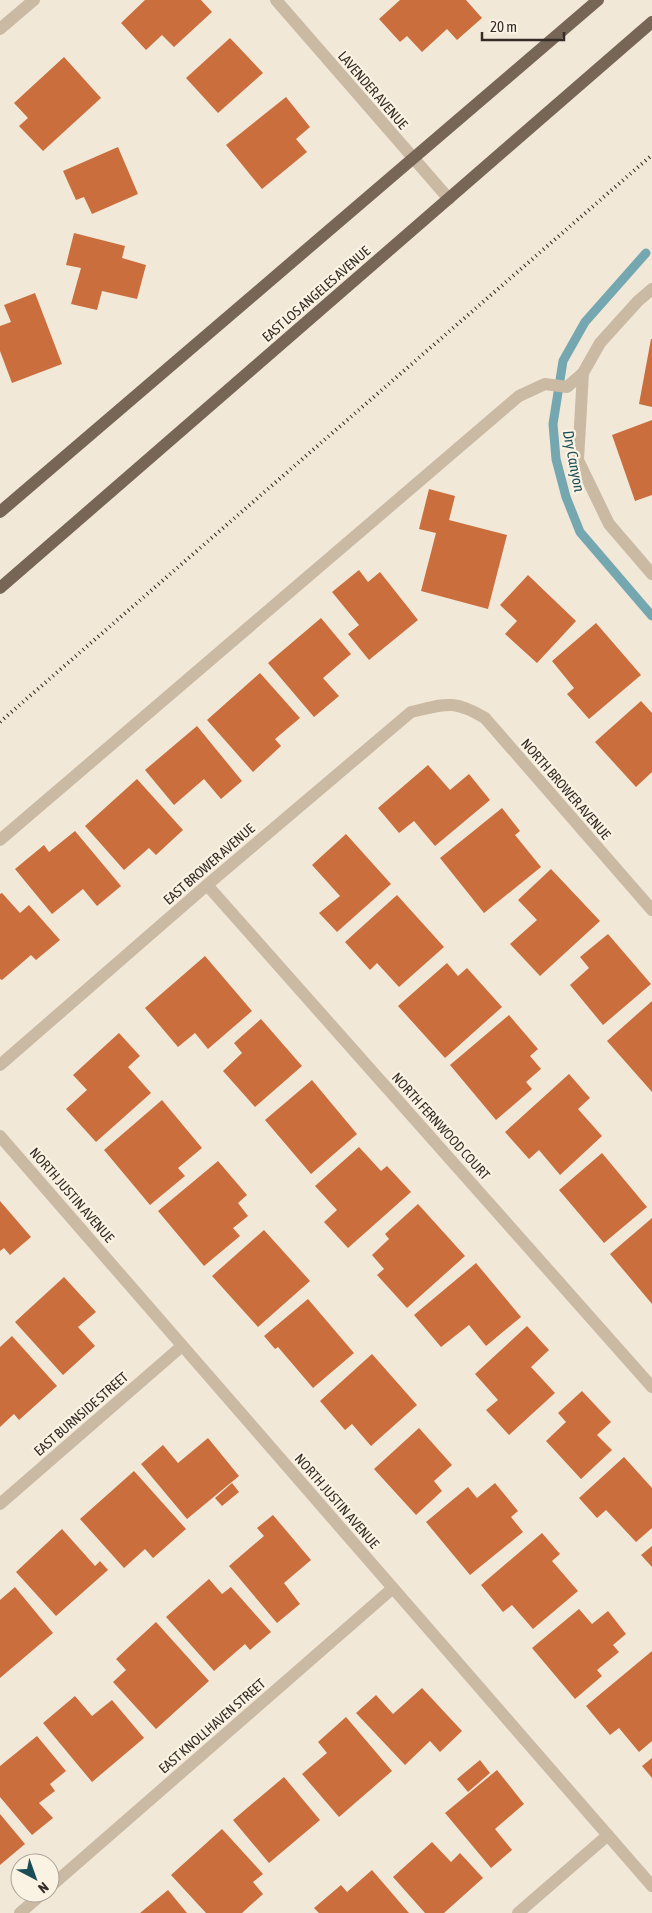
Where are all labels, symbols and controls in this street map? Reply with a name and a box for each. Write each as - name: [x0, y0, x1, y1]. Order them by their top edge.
- scale bar: [482, 10, 564, 42]
- text: 20 m: [490, 18, 517, 35]
- street label: LAVENDER AVENUE: [335, 48, 411, 132]
- street label: EAST LOS ANGELES AVENUE: [259, 243, 373, 345]
- water label: Dry Canyon: [560, 429, 588, 493]
- street label: NORTH BROWER AVENUE: [518, 735, 614, 843]
- street label: EAST BROWER AVENUE: [160, 820, 258, 908]
- street label: NORTH FERNWOOD COURT: [389, 1069, 493, 1183]
- street label: NORTH JUSTIN AVENUE: [27, 1144, 117, 1246]
- street label: EAST BURNSIDE STREET: [31, 1369, 131, 1459]
- street label: NORTH JUSTIN AVENUE: [292, 1450, 382, 1552]
- street label: EAST KNOLLHAVEN STREET: [156, 1675, 268, 1777]
- north arrow: [10, 1853, 60, 1903]
- text: N: [35, 1879, 52, 1897]

